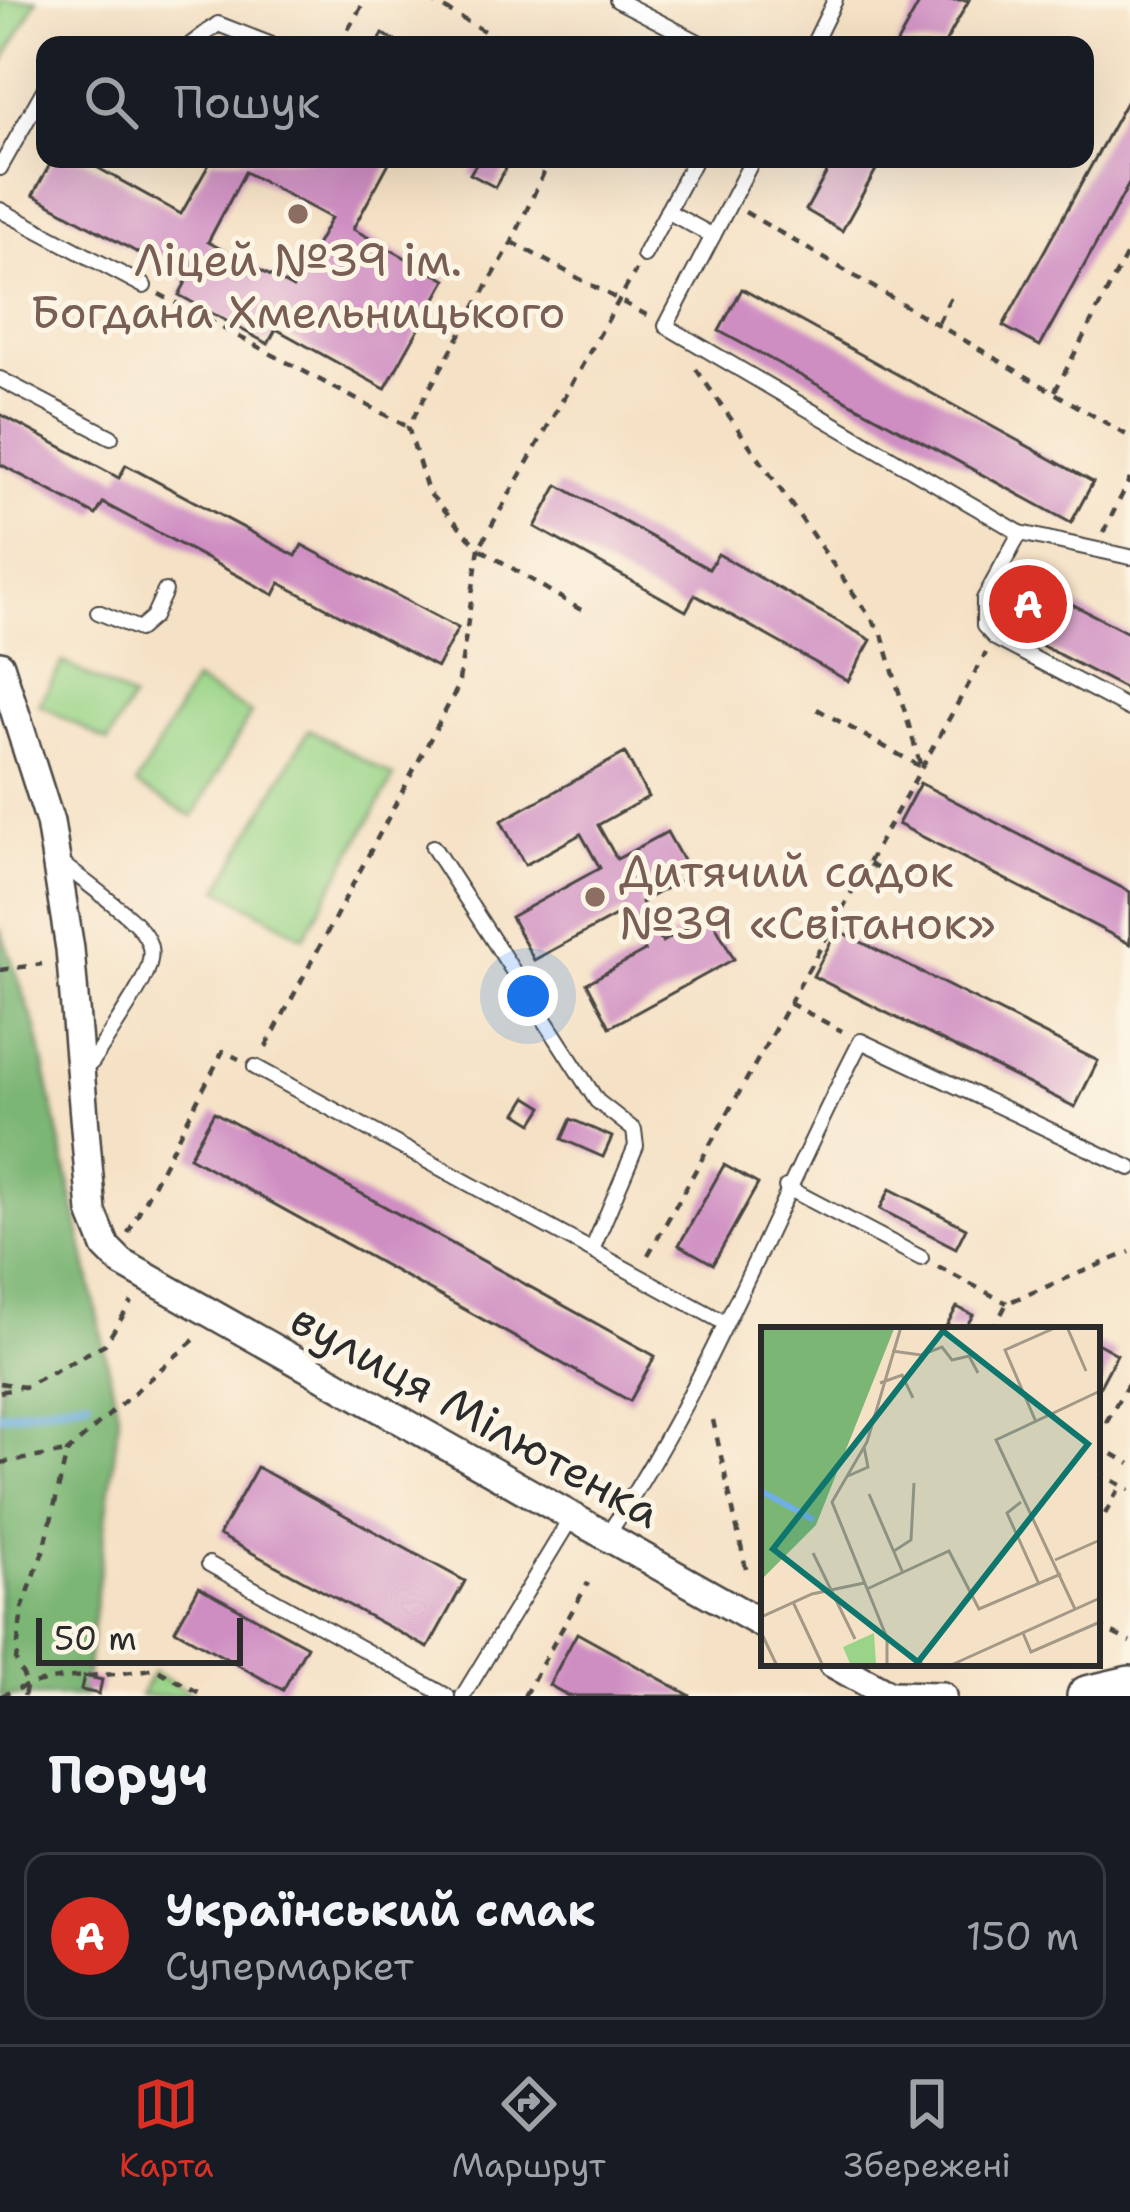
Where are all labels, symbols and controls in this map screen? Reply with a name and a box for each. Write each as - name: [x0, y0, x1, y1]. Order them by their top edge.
- search box: [36, 36, 1094, 168]
- icon: search: [78, 69, 144, 135]
- text: Пошук: [174, 72, 320, 132]
- marker: Ліцей №39 ім. Богдана Хмельницького: [285, 201, 311, 227]
- place label: Ліцей №39 ім. Богдана Хмельницького: [31, 230, 565, 342]
- pin: A: [989, 559, 1067, 649]
- place label: Дитячий садок №39 «Світанок»: [619, 841, 996, 953]
- marker: Дитячий садок №39 «Світанок»: [582, 884, 608, 910]
- your location: [498, 966, 558, 1026]
- street label: вулиця Мілютенка: [281, 1288, 671, 1542]
- inset map: [761, 1327, 1100, 1666]
- scale bar: [36, 1612, 243, 1665]
- text: 50 m: [54, 1616, 137, 1661]
- text: Поруч: [48, 1740, 208, 1808]
- text: Український смак: [165, 1880, 596, 1940]
- text: A: [75, 1910, 105, 1962]
- text: 150 m: [966, 1910, 1079, 1962]
- text: Супермаркет: [165, 1940, 414, 1992]
- tab: Карта: [119, 2071, 214, 2188]
- tab: Маршрут: [452, 2071, 606, 2188]
- tab: Збережені: [844, 2071, 1011, 2188]

